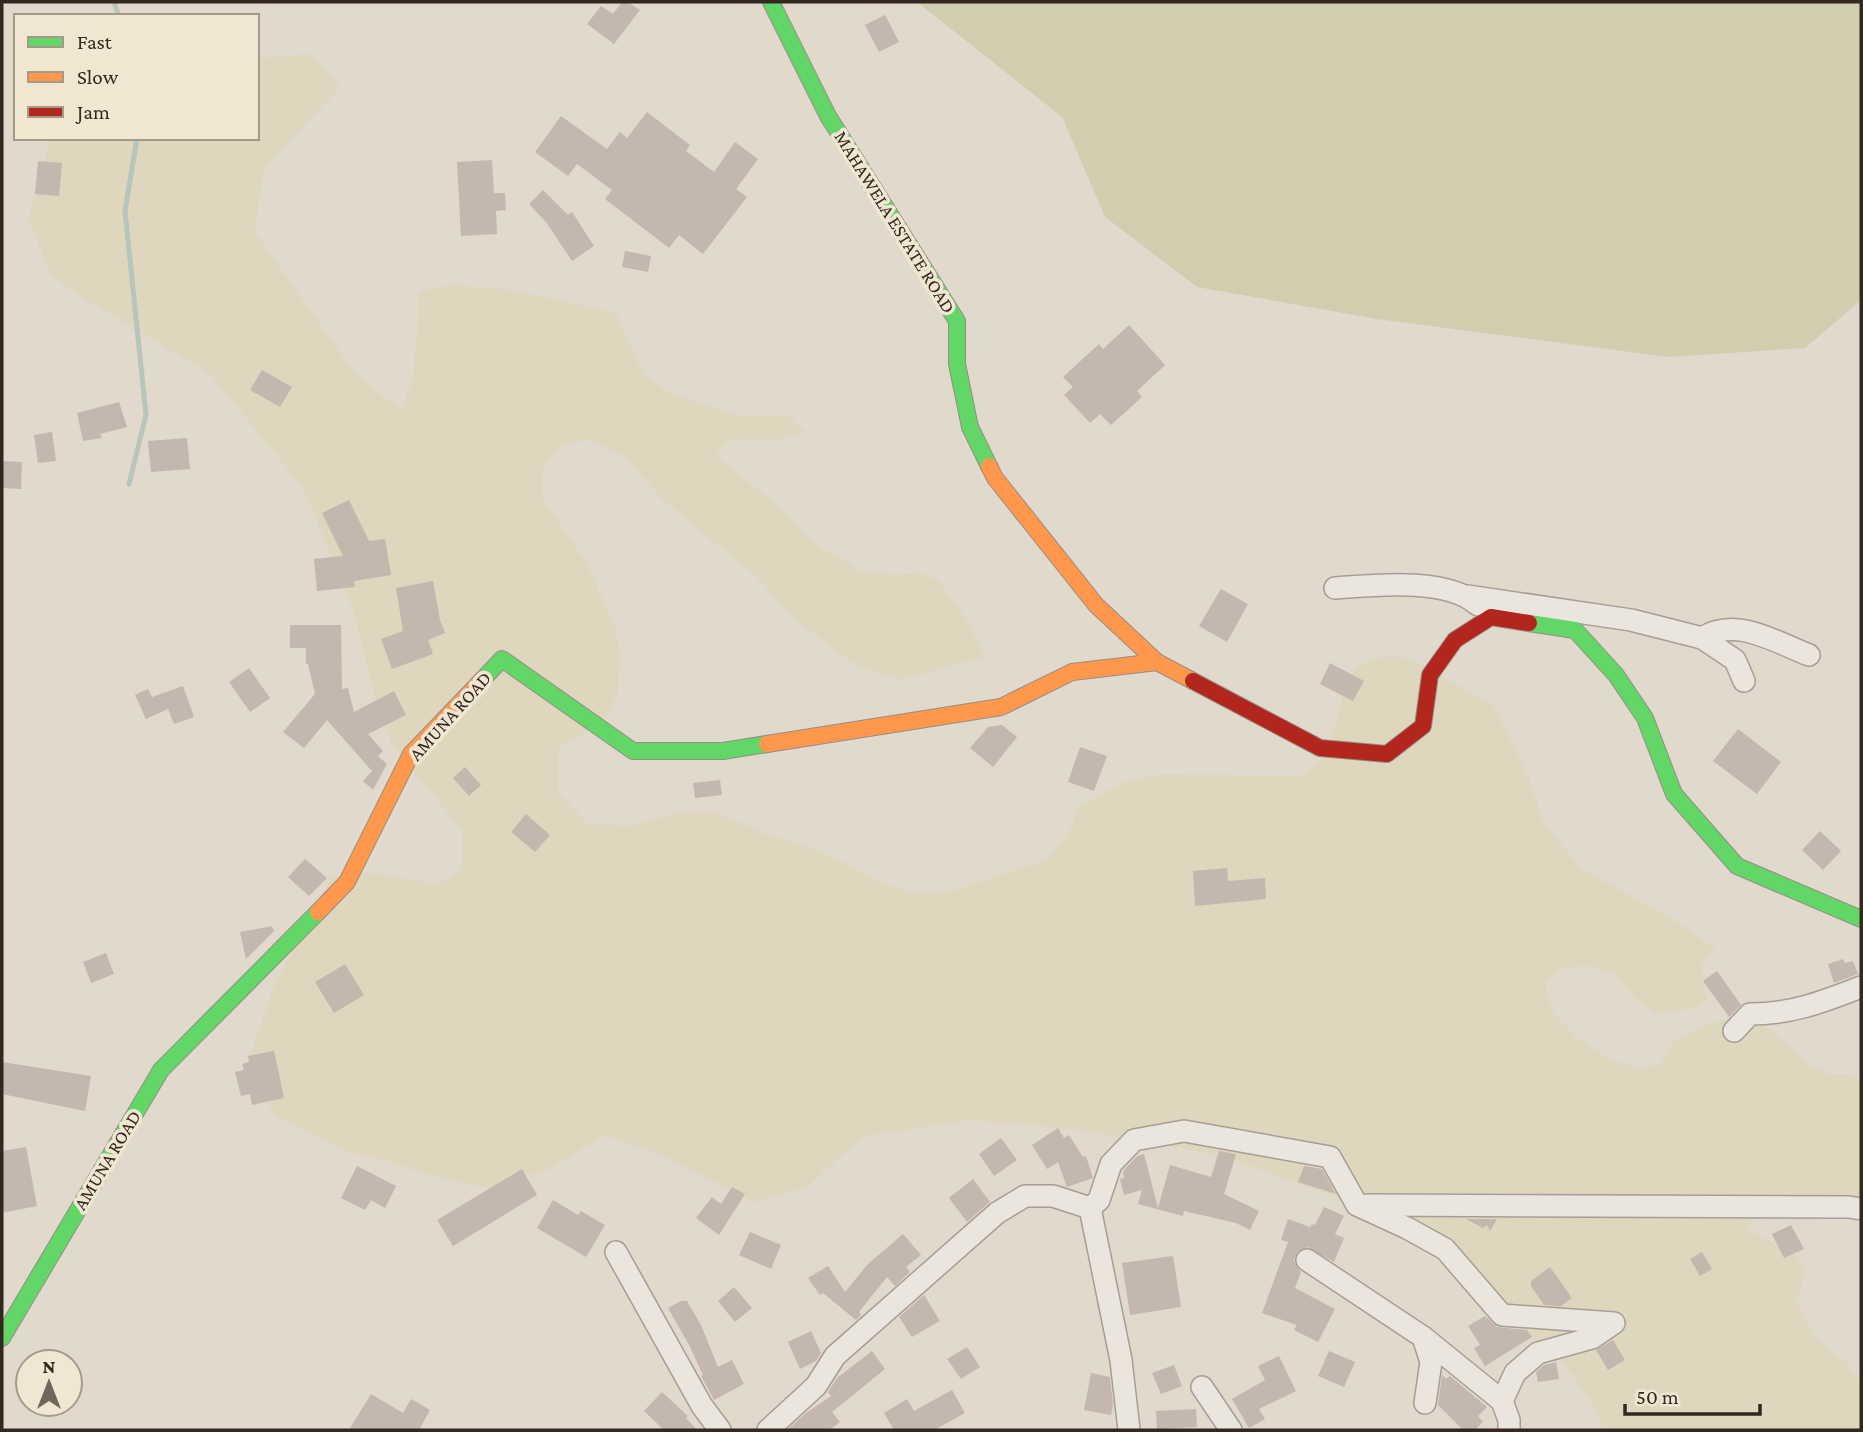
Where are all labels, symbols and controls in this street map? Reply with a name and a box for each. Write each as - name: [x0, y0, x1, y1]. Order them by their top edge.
- legend: [14, 14, 259, 140]
- text: Fast: [77, 30, 113, 54]
- text: Slow: [77, 65, 119, 89]
- text: Jam: [75, 100, 110, 124]
- street label: MAHAWELA ESTATE ROAD: [830, 127, 960, 317]
- street label: AMUNA ROAD: [405, 667, 495, 765]
- street label: AMUNA ROAD: [69, 1107, 145, 1213]
- north arrow: [14, 1348, 84, 1418]
- text: N: [43, 1356, 56, 1377]
- scale bar: [1625, 1372, 1760, 1416]
- text: 50 m: [1636, 1385, 1679, 1409]

